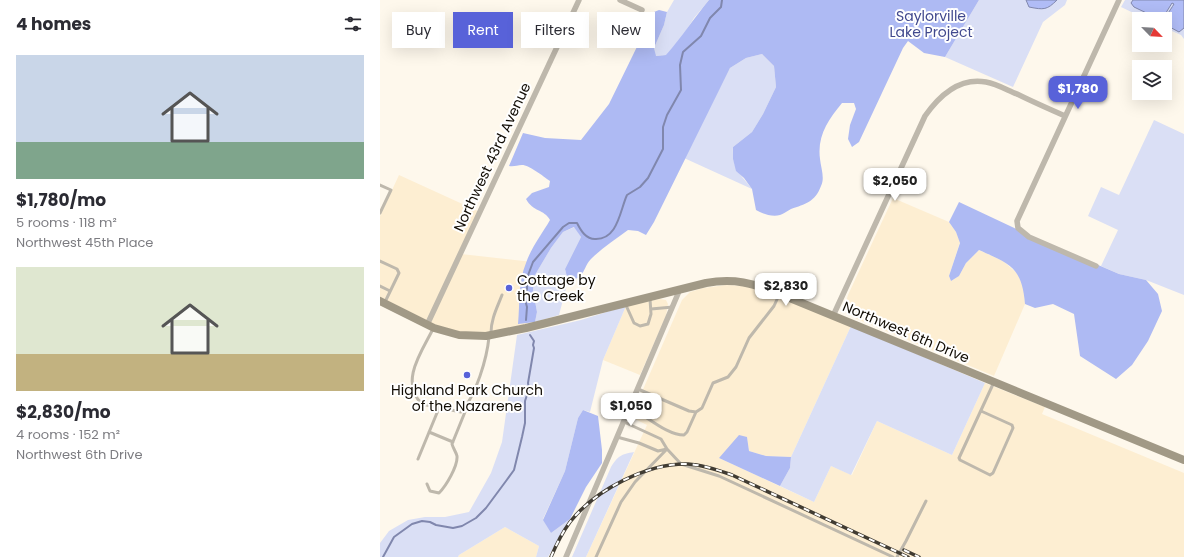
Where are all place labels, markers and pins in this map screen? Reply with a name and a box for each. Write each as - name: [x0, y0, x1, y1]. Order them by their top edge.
- pin: $1,780: [1045, 76, 1111, 110]
- pin: $2,050: [862, 168, 928, 202]
- place label: Cottage by the Creek: [517, 270, 596, 306]
- pin: $2,830: [753, 273, 819, 307]
- marker: Cottage by the Creek: [504, 283, 514, 293]
- marker: Highland Park Church of the Nazarene: [462, 370, 472, 380]
- place label: Highland Park Church of the Nazarene: [391, 380, 543, 416]
- pin: $1,050: [598, 393, 664, 427]

